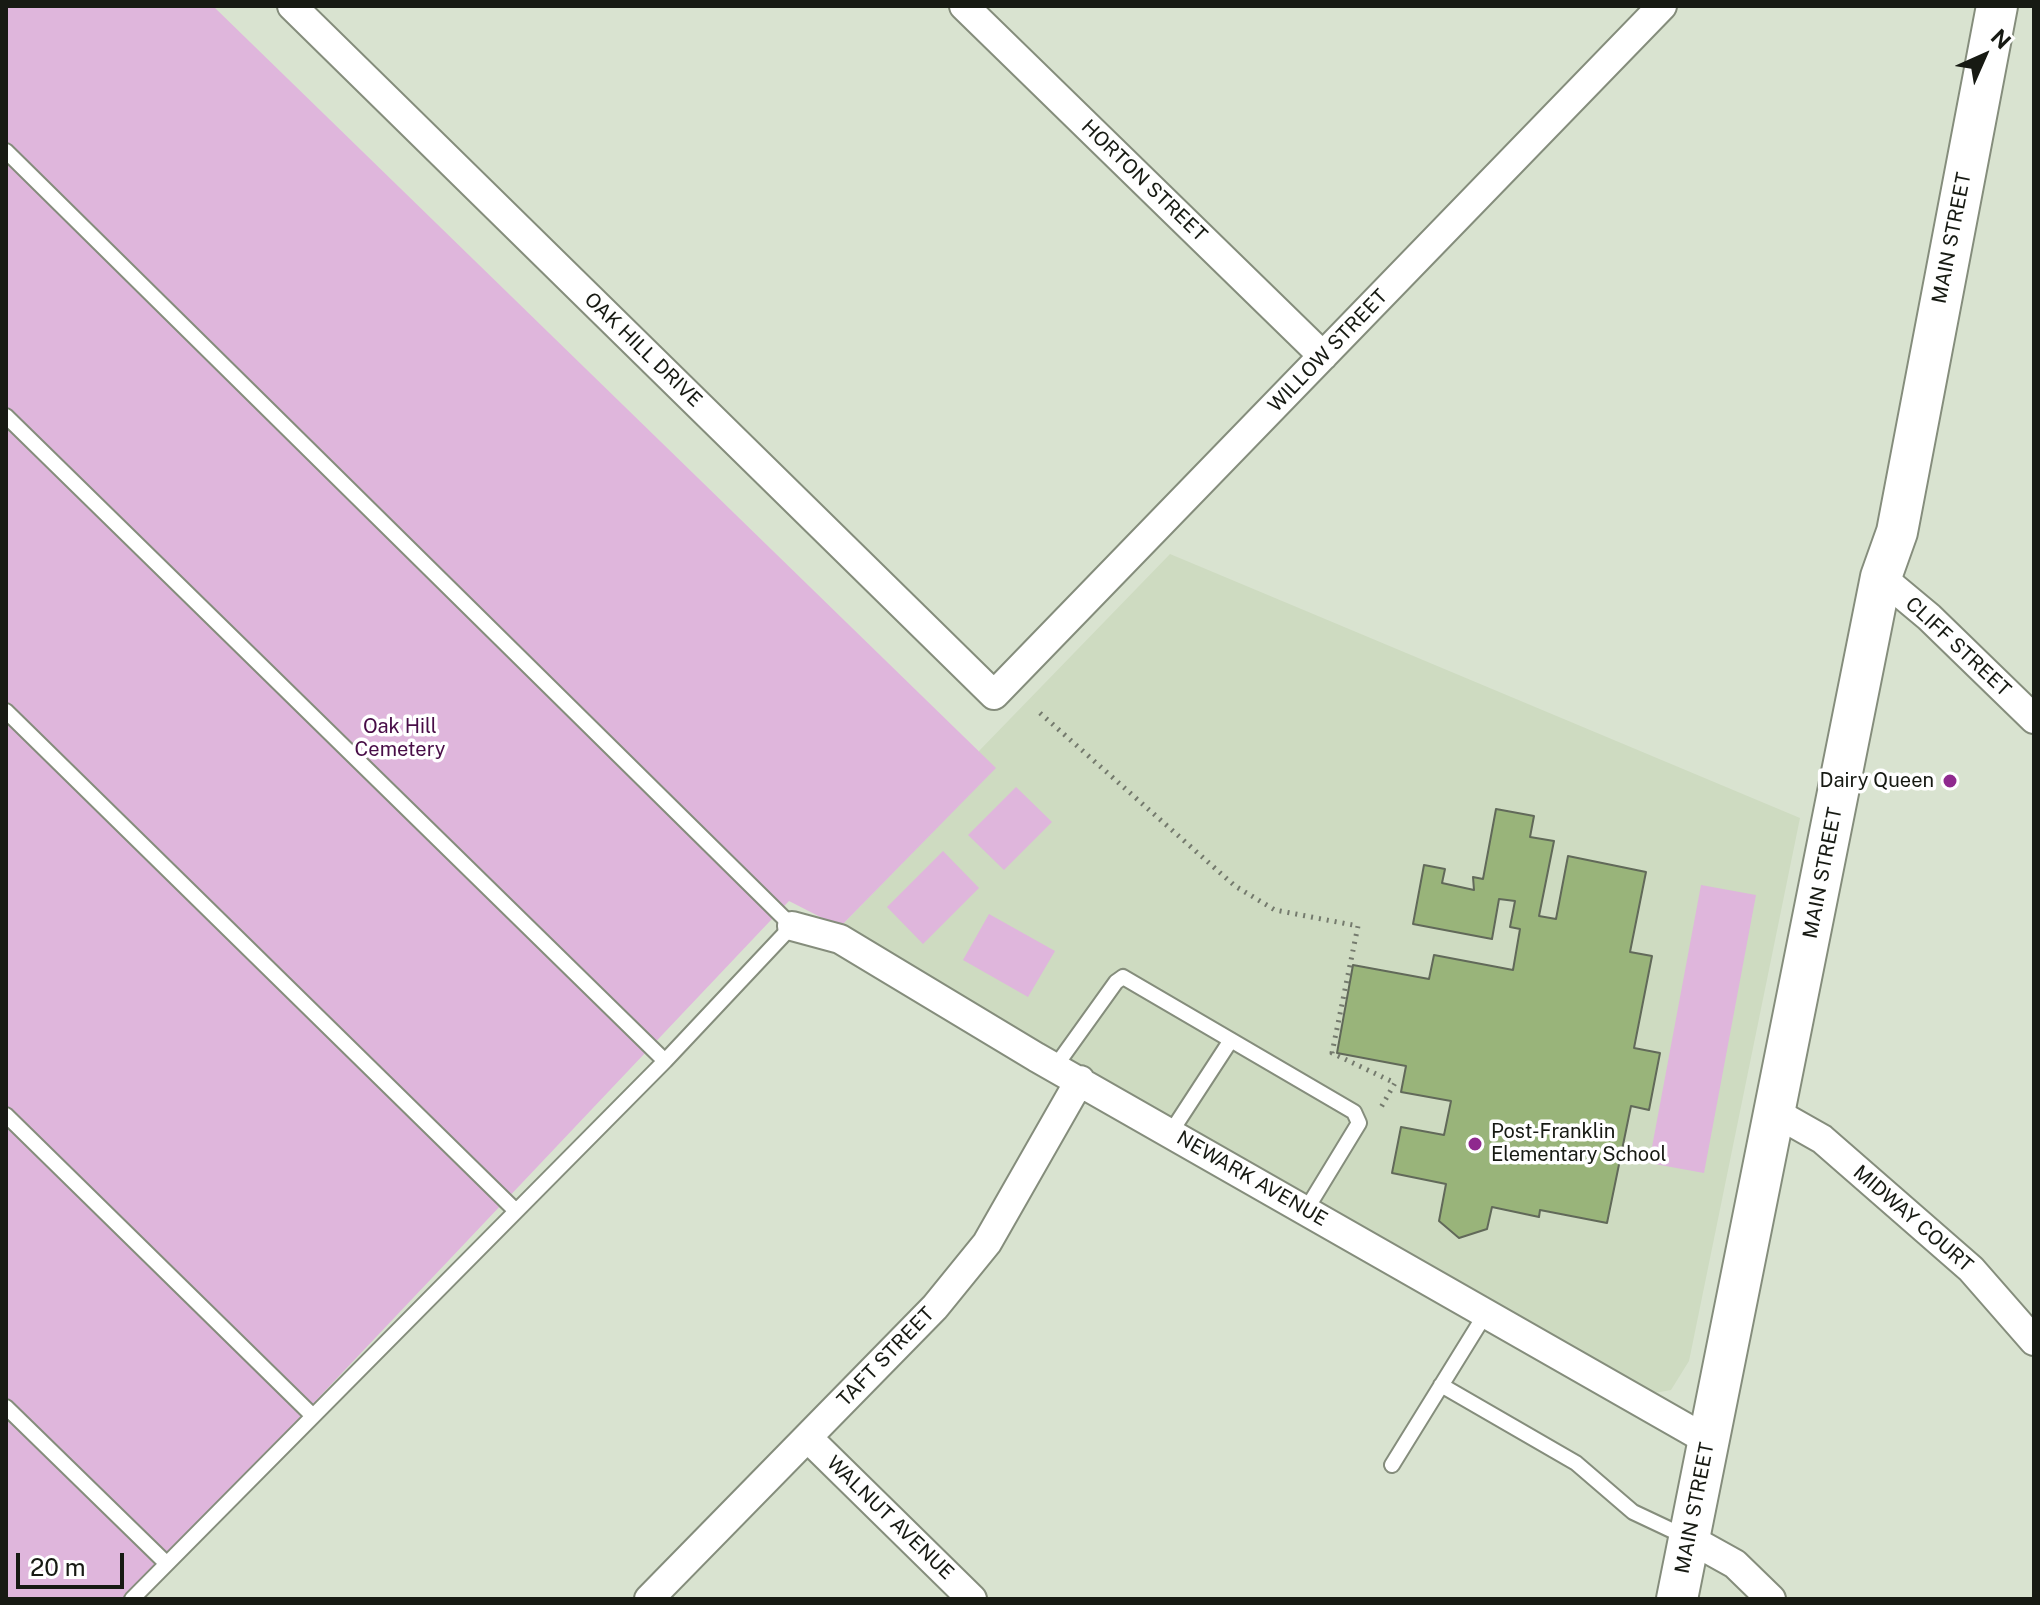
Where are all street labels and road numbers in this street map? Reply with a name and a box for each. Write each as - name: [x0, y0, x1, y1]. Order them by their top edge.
- street label: HORTON STREET: [1076, 115, 1212, 247]
- street label: MAIN STREET: [1928, 170, 1976, 306]
- street label: WILLOW STREET: [1263, 285, 1393, 417]
- street label: OAK HILL DRIVE: [579, 288, 707, 412]
- street label: CLIFF STREET: [1900, 592, 2016, 702]
- street label: MAIN STREET: [1799, 805, 1847, 941]
- street label: NEWARK AVENUE: [1172, 1126, 1332, 1232]
- street label: MIDWAY COURT: [1848, 1161, 1978, 1277]
- street label: TAFT STREET: [833, 1302, 939, 1412]
- street label: MAIN STREET: [1671, 1440, 1719, 1576]
- street label: WALNUT AVENUE: [821, 1451, 959, 1585]

